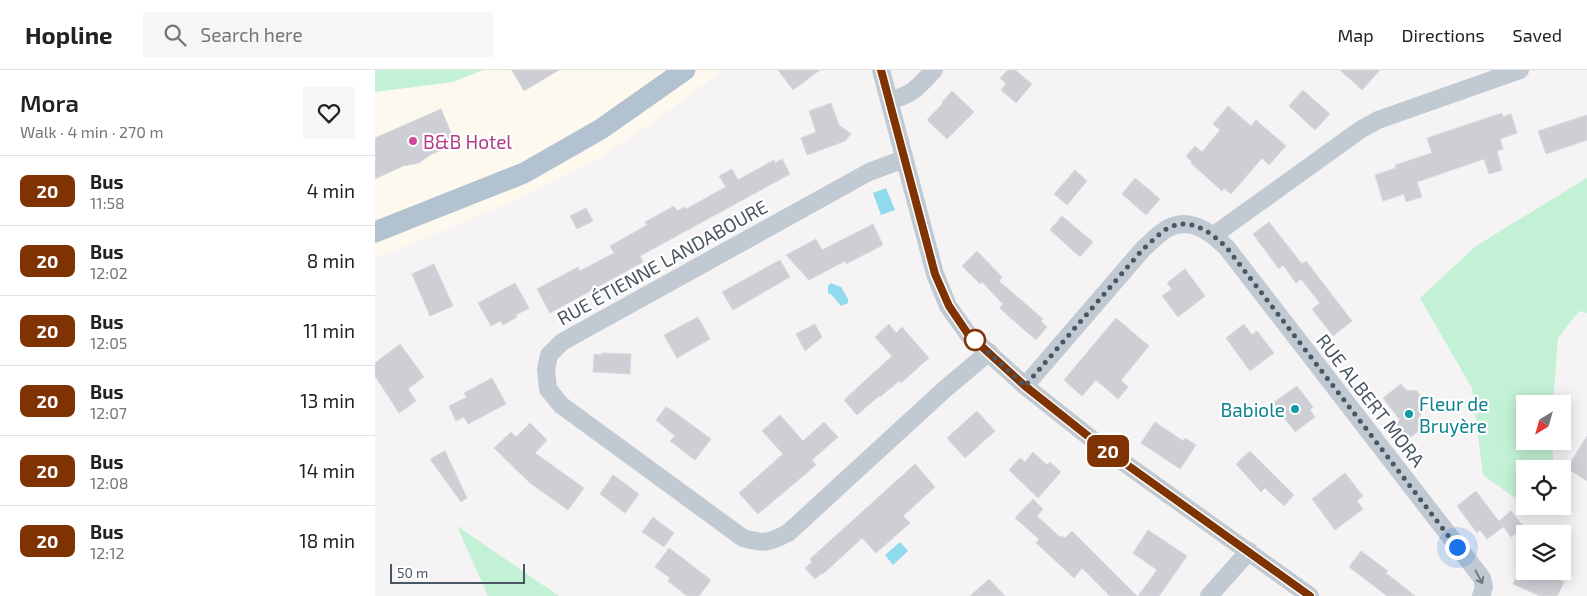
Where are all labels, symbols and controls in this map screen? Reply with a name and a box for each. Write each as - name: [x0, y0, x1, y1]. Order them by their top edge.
- search box: [143, 12, 493, 57]
- text: Hopline: [25, 20, 113, 49]
- icon: search: [161, 21, 189, 49]
- text: Search here: [201, 23, 303, 46]
- text: Map: [1337, 24, 1374, 46]
- text: Directions: [1402, 24, 1485, 46]
- text: Saved: [1513, 24, 1562, 46]
- button: heart: [303, 87, 355, 139]
- text: Mora: [20, 88, 79, 117]
- text: Walk · 4 min · 270 m: [20, 122, 163, 141]
- place label: B&B Hotel: [423, 130, 512, 153]
- marker: B&B Hotel: [407, 135, 419, 147]
- text: Bus: [90, 170, 124, 193]
- text: 4 min: [307, 179, 355, 202]
- text: 20: [37, 180, 58, 202]
- text: 11:58: [90, 193, 125, 212]
- street label: RUE ÉTIENNE LANDABOURE: [553, 194, 771, 330]
- text: Bus: [90, 240, 124, 263]
- text: 8 min: [307, 249, 355, 272]
- text: 20: [37, 250, 58, 272]
- text: 12:02: [90, 263, 128, 282]
- text: Bus: [90, 310, 124, 333]
- text: 11 min: [303, 319, 355, 342]
- text: 20: [37, 320, 58, 342]
- unlabelled marker: [964, 329, 986, 351]
- street label: RUE ALBERT MORA: [1312, 329, 1430, 471]
- text: 12:05: [90, 333, 127, 352]
- text: Bus: [90, 380, 124, 403]
- text: 13 min: [300, 389, 355, 412]
- text: 20: [37, 390, 58, 412]
- place label: Fleur de Bruyère: [1419, 392, 1488, 437]
- north arrow: [1516, 395, 1571, 450]
- map controls: [1516, 395, 1571, 580]
- place label: Babiole: [1221, 398, 1285, 421]
- text: 12:07: [90, 403, 127, 422]
- marker: Babiole: [1289, 403, 1301, 415]
- marker: Fleur de Bruyère: [1403, 408, 1415, 420]
- line badge: 20: [1085, 435, 1131, 467]
- text: 20: [1097, 440, 1119, 462]
- text: Bus: [90, 450, 124, 473]
- text: 14 min: [299, 459, 355, 482]
- text: 20: [37, 460, 58, 482]
- button: locate: [1516, 460, 1571, 515]
- text: 12:08: [90, 473, 129, 492]
- text: Bus: [90, 520, 124, 543]
- button: layers: [1516, 525, 1571, 580]
- text: 18 min: [299, 529, 355, 552]
- text: 20: [37, 530, 58, 552]
- your location: [1445, 535, 1470, 560]
- text: 12:12: [90, 543, 125, 562]
- scale bar: [390, 561, 525, 584]
- text: 50 m: [397, 564, 428, 581]
- one-way arrow: [1474, 570, 1484, 585]

